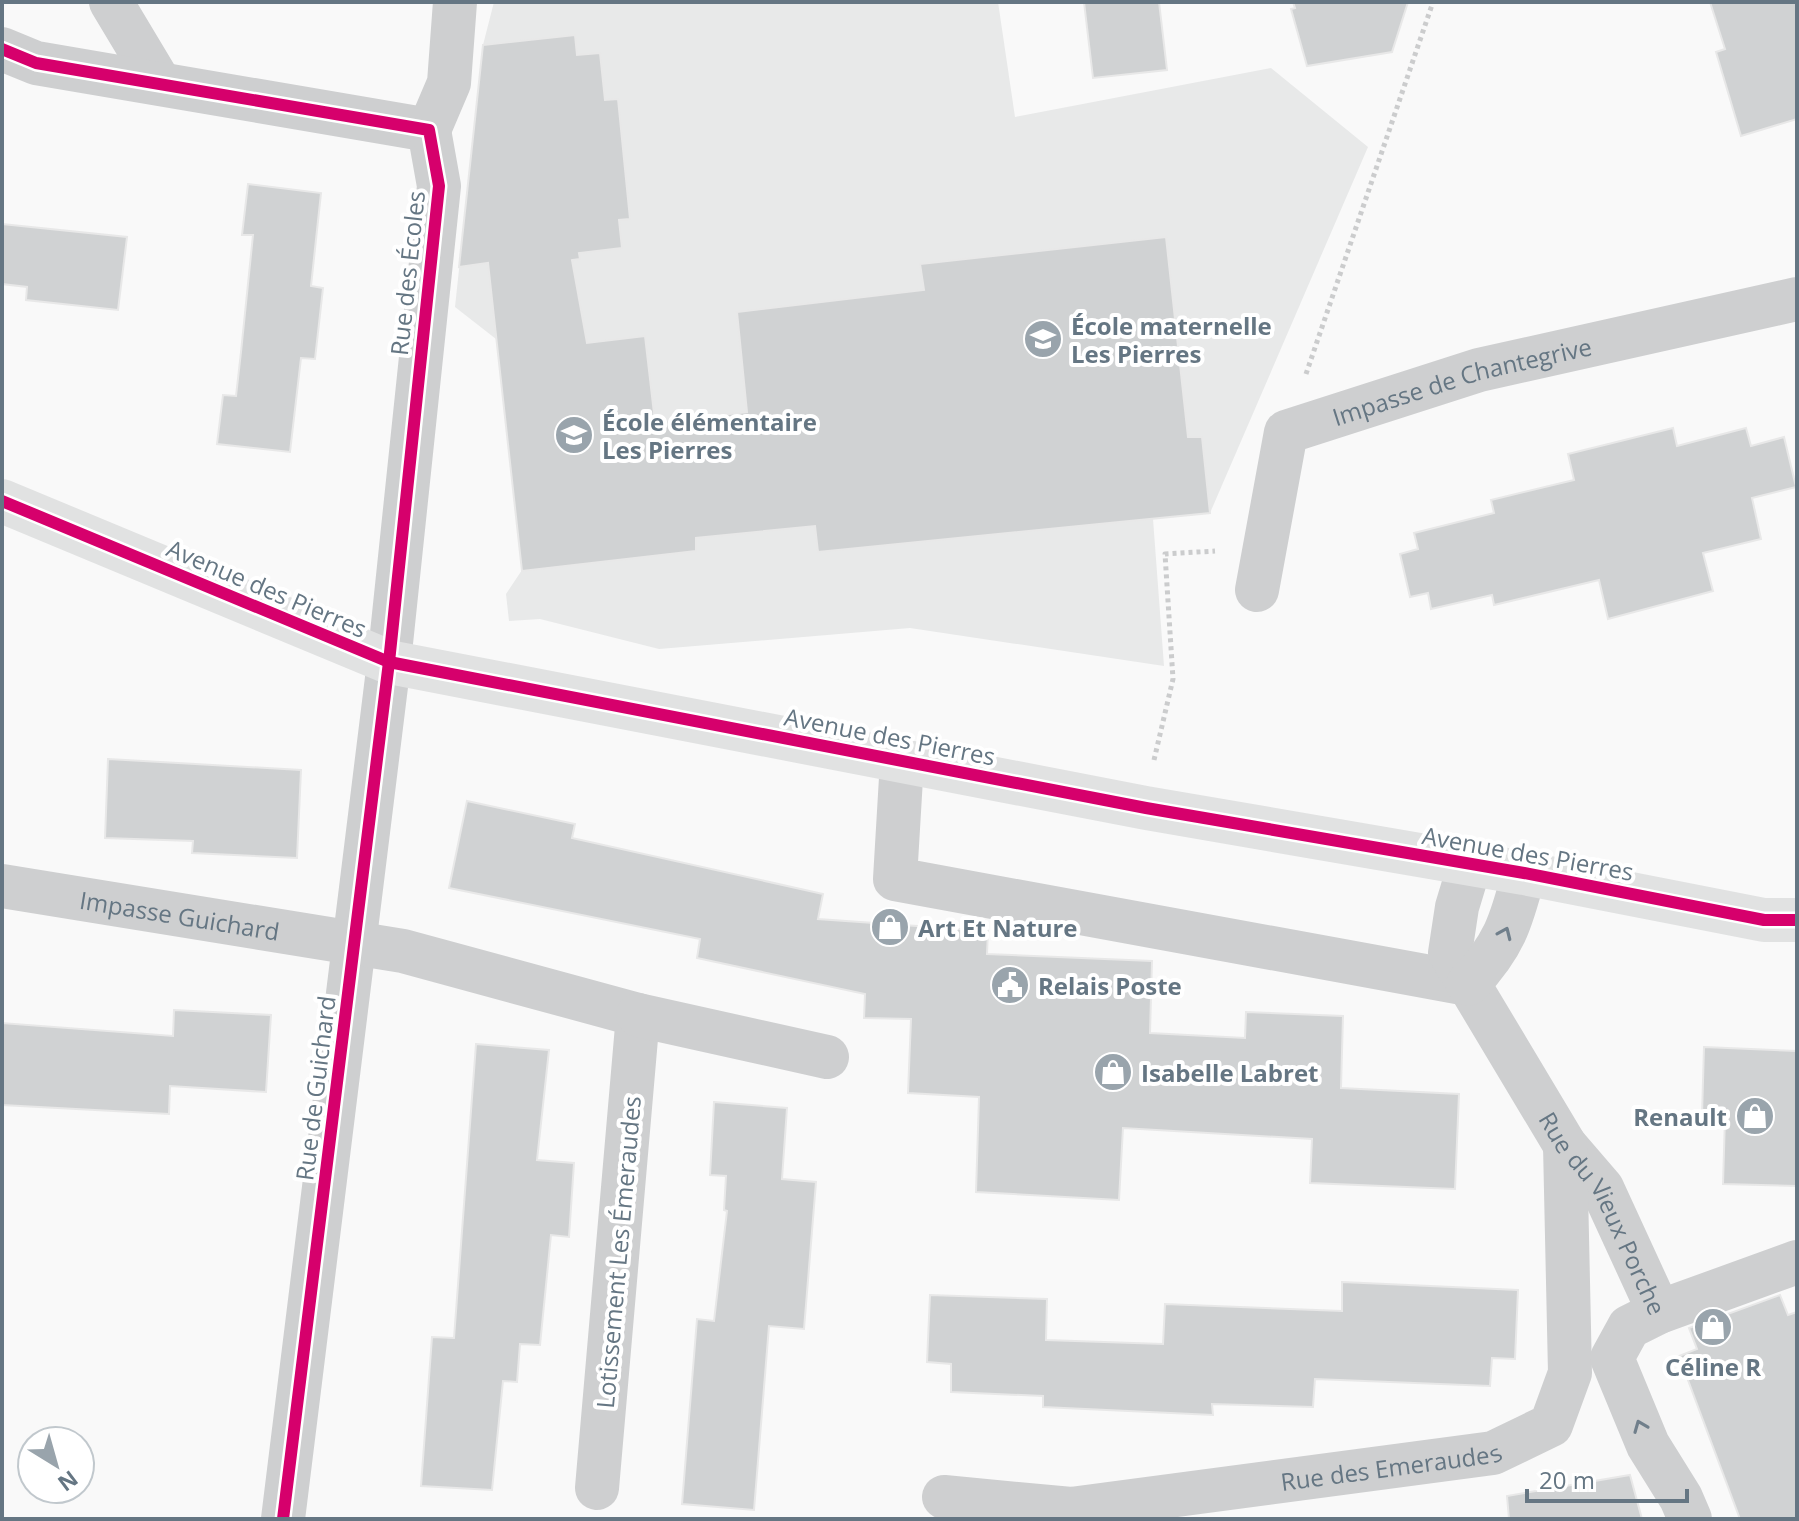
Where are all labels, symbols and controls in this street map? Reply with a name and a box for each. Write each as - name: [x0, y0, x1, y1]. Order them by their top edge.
- street label: Rue des Écoles: [382, 189, 432, 357]
- place label: École maternelle Les Pierres: [1071, 309, 1272, 370]
- school or university icon: École maternelle Les Pierres: [1022, 318, 1064, 360]
- street label: Impasse de Chantegrive: [1328, 329, 1595, 433]
- place label: École élémentaire Les Pierres: [602, 405, 817, 466]
- school or university icon: École élémentaire Les Pierres: [553, 414, 595, 456]
- street label: Avenue des Pierres: [162, 531, 372, 645]
- street label: Avenue des Pierres: [782, 699, 998, 773]
- street label: Avenue des Pierres: [1420, 818, 1636, 888]
- street label: Impasse Guichard: [77, 882, 282, 947]
- shop icon: Art Et Nature: [869, 906, 911, 948]
- place label: Art Et Nature: [918, 911, 1077, 944]
- one-way arrow: [1496, 927, 1512, 942]
- public building icon: Relais Poste: [989, 964, 1031, 1006]
- place label: Relais Poste: [1038, 969, 1182, 1002]
- street label: Rue de Guichard: [287, 994, 343, 1182]
- shop icon: Isabelle Labret: [1092, 1051, 1134, 1093]
- place label: Isabelle Labret: [1141, 1056, 1319, 1089]
- street label: Lotissement Les Émeraudes: [588, 1095, 648, 1409]
- shop icon: Renault: [1734, 1095, 1776, 1137]
- place label: Renault: [1633, 1100, 1727, 1133]
- street label: Rue du Vieux Porche: [1532, 1105, 1674, 1320]
- shop icon: Céline R: [1692, 1306, 1734, 1348]
- place label: Céline R: [1665, 1350, 1761, 1383]
- one-way arrow: [1633, 1420, 1650, 1434]
- north arrow: [16, 1425, 96, 1505]
- street label: Rue des Emeraudes: [1279, 1435, 1507, 1498]
- scale bar: [1527, 1453, 1687, 1503]
- text: 20 m: [1539, 1463, 1595, 1496]
- text: N: [52, 1464, 85, 1499]

